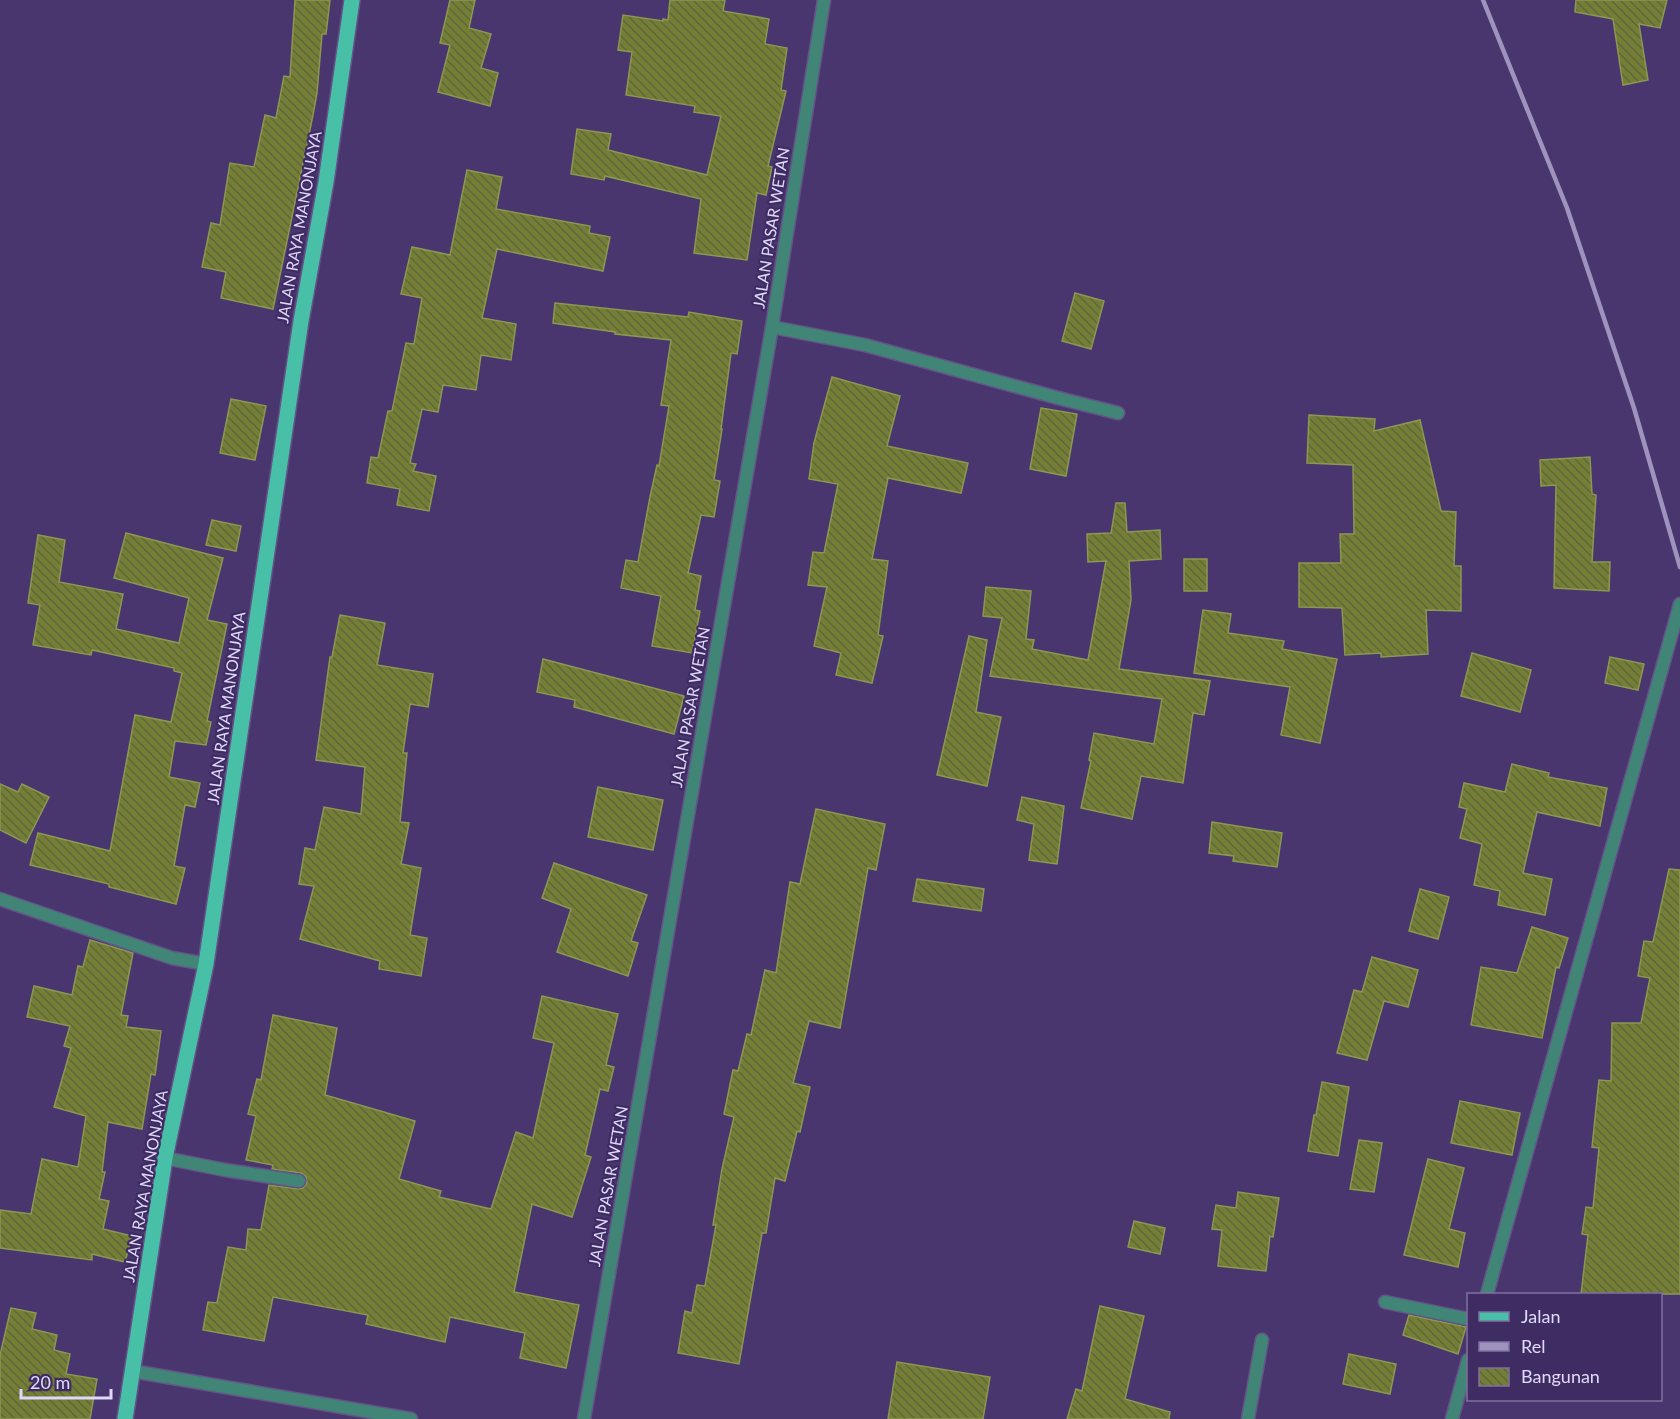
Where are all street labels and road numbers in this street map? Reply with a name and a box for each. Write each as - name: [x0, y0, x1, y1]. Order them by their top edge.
- street label: JALAN RAYA MANONJAYA: [272, 129, 325, 324]
- street label: JALAN PASAR WETAN: [748, 146, 793, 310]
- street label: JALAN RAYA MANONJAYA: [203, 610, 248, 806]
- street label: JALAN PASAR WETAN: [666, 625, 713, 789]
- street label: JALAN RAYA MANONJAYA: [118, 1088, 171, 1283]
- street label: JALAN PASAR WETAN: [584, 1104, 631, 1268]

